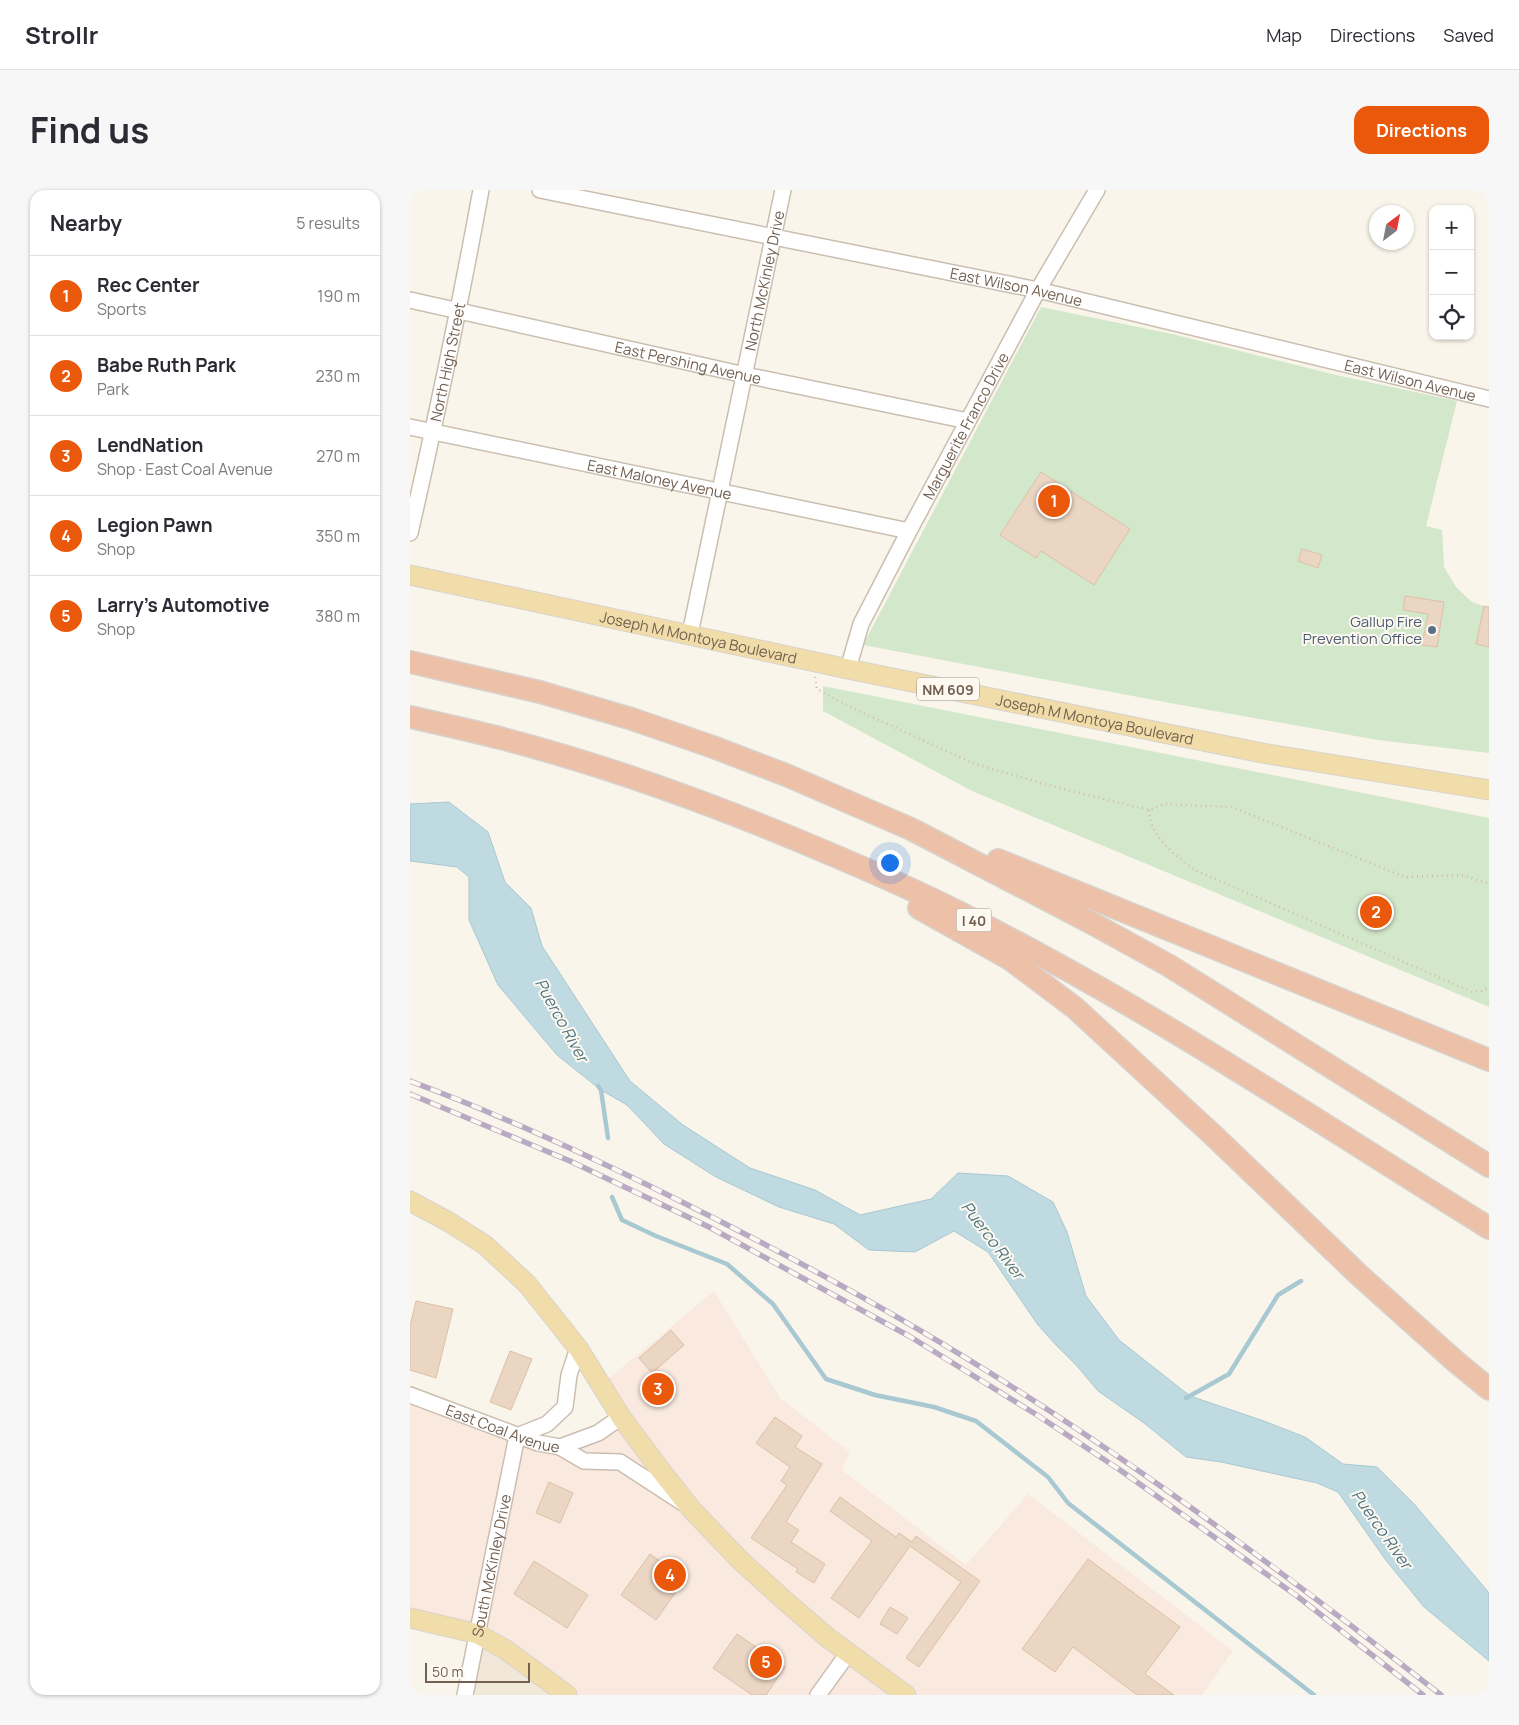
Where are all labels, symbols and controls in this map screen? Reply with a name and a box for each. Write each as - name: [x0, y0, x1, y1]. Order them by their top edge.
- text: Strollr: [25, 18, 98, 51]
- text: Map: [1266, 23, 1302, 47]
- text: Directions: [1330, 23, 1415, 47]
- text: Saved: [1443, 23, 1494, 47]
- text: Find us: [30, 106, 149, 154]
- button: Directions: [1354, 106, 1489, 154]
- north arrow: [1369, 205, 1414, 250]
- map controls: [1429, 205, 1474, 340]
- button: +: [1429, 205, 1474, 250]
- street label: North McKinley Drive: [739, 208, 789, 353]
- text: Nearby: [50, 209, 122, 237]
- text: 5 results: [296, 212, 360, 234]
- button: −: [1429, 250, 1474, 295]
- street label: East Wilson Avenue: [948, 262, 1085, 311]
- text: Rec Center: [97, 272, 200, 298]
- text: 1: [62, 285, 70, 307]
- text: 190 m: [317, 285, 360, 307]
- button: locate: [1429, 295, 1474, 340]
- text: Sports: [97, 298, 146, 320]
- street label: North High Street: [425, 301, 470, 424]
- street label: East Pershing Avenue: [613, 336, 763, 389]
- street label: Marguerite Franco Drive: [917, 348, 1013, 503]
- text: Babe Ruth Park: [97, 352, 236, 378]
- street label: East Wilson Avenue: [1342, 354, 1478, 406]
- text: 2: [61, 365, 71, 387]
- text: 230 m: [316, 365, 360, 387]
- text: Park: [97, 378, 129, 400]
- text: LendNation: [97, 432, 204, 458]
- text: 3: [61, 445, 71, 467]
- text: 270 m: [316, 445, 360, 467]
- street label: East Maloney Avenue: [586, 454, 734, 504]
- text: Shop · East Coal Avenue: [97, 458, 273, 480]
- pin: 1: [1038, 482, 1070, 520]
- text: Legion Pawn: [97, 512, 213, 538]
- text: 4: [61, 525, 71, 547]
- text: 350 m: [315, 525, 360, 547]
- text: Shop: [97, 538, 135, 560]
- text: Larry's Automotive: [97, 592, 269, 618]
- text: 5: [61, 605, 71, 627]
- text: 380 m: [315, 605, 360, 627]
- street label: Joseph M Montoya Boulevard: [598, 606, 799, 668]
- place label: Gallup Fire Prevention Office: [1303, 611, 1422, 649]
- text: Shop: [97, 618, 135, 640]
- marker: Gallup Fire Prevention Office: [1426, 624, 1438, 636]
- road number: NM 609: [917, 678, 979, 700]
- street label: Joseph M Montoya Boulevard: [994, 689, 1196, 749]
- your location: [877, 850, 903, 876]
- pin: 2: [1360, 893, 1392, 931]
- road number: I 40: [956, 908, 992, 932]
- water label: Puerco River: [530, 974, 595, 1068]
- water label: Puerco River: [956, 1197, 1031, 1285]
- pin: 3: [642, 1370, 674, 1408]
- street label: East Coal Avenue: [443, 1399, 562, 1457]
- water label: Puerco River: [1347, 1485, 1419, 1575]
- street label: South McKinley Drive: [466, 1492, 516, 1639]
- pin: 4: [654, 1556, 686, 1594]
- pin: 5: [750, 1643, 782, 1681]
- scale bar: [425, 1660, 530, 1683]
- text: 50 m: [432, 1662, 463, 1681]

